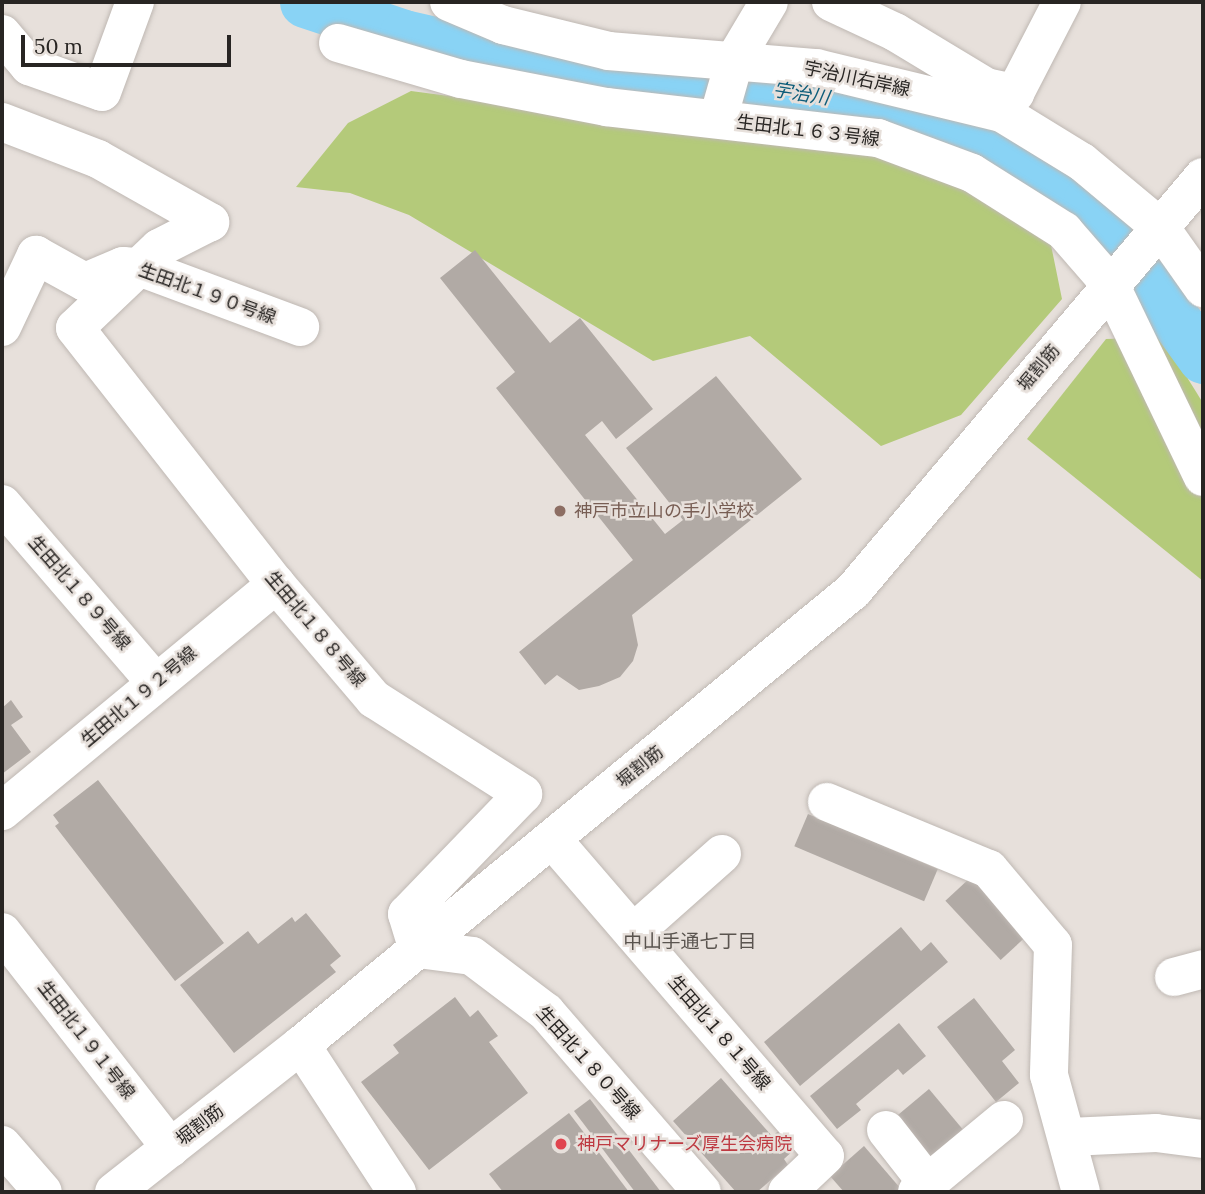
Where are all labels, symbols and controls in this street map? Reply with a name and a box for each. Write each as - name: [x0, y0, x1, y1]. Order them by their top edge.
- scale bar: [24, 21, 234, 65]
- text: 50 m: [34, 33, 83, 60]
- street label: 宇治川右岸線: [802, 57, 912, 101]
- water label: 宇治川: [771, 78, 831, 110]
- street label: 生田北１６３号線: [735, 112, 881, 150]
- street label: 生田北１９０号線: [136, 259, 278, 329]
- street label: 堀割筋: [1013, 340, 1065, 396]
- place label: 神戸市立山の手小学校: [574, 500, 754, 522]
- marker: 神戸市立山の手小学校: [552, 503, 568, 519]
- street label: 生田北１８９号線: [24, 532, 134, 654]
- street label: 生田北１８８号線: [260, 567, 370, 691]
- street label: 生田北１９２号線: [77, 642, 201, 752]
- street label: 堀割筋: [612, 742, 668, 792]
- district label: 中山手通七丁目: [624, 931, 756, 953]
- street label: 生田北１８１号線: [664, 972, 774, 1094]
- street label: 生田北１９１号線: [33, 977, 139, 1103]
- street label: 生田北１８０号線: [532, 1002, 644, 1124]
- street label: 堀割筋: [172, 1100, 228, 1150]
- place label: 神戸マリナーズ厚生会病院: [577, 1133, 793, 1155]
- marker: 神戸マリナーズ厚生会病院: [551, 1134, 571, 1154]

